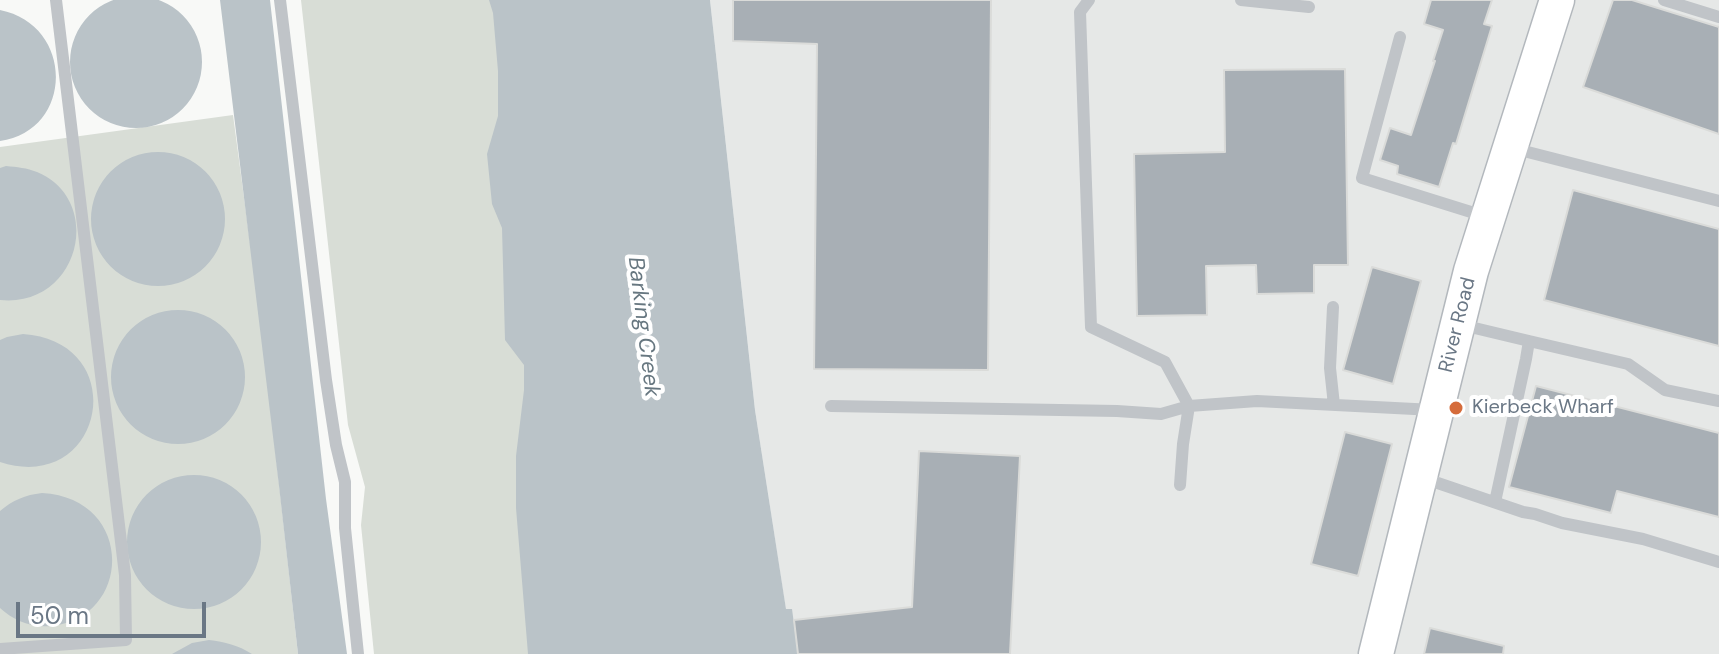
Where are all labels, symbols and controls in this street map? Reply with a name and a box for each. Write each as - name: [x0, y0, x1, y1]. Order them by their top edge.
- water label: Barking Creek: [621, 255, 665, 399]
- street label: River Road: [1435, 275, 1481, 375]
- place label: Kierbeck Wharf: [1472, 396, 1614, 420]
- marker: Kierbeck Wharf: [1447, 399, 1465, 417]
- scale bar: [20, 586, 210, 636]
- text: 50 m: [30, 600, 89, 631]

